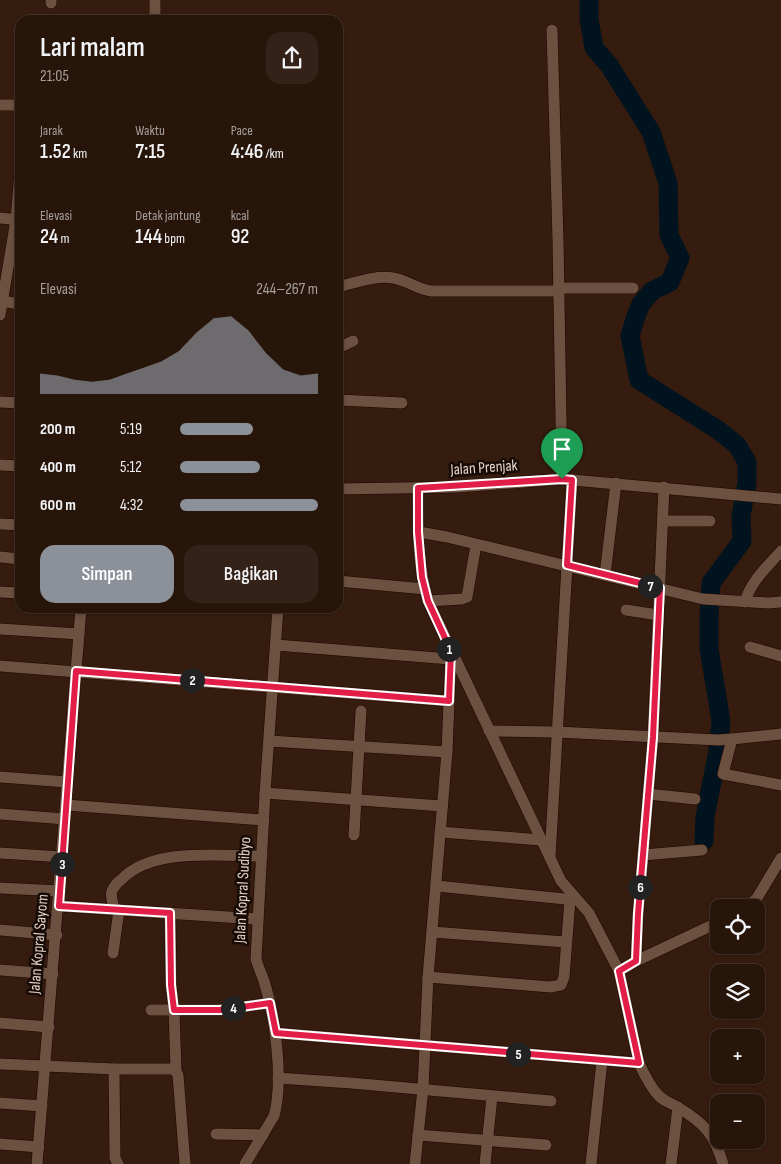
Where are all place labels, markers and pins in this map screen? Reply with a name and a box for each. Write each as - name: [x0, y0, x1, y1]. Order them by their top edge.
- pin: [541, 428, 583, 479]
- pin: 7: [638, 574, 662, 598]
- pin: 1: [436, 636, 462, 662]
- pin: 2: [180, 668, 204, 692]
- pin: 3: [50, 852, 74, 876]
- pin: 6: [628, 874, 652, 900]
- pin: 4: [220, 996, 246, 1020]
- pin: 5: [506, 1042, 530, 1066]

